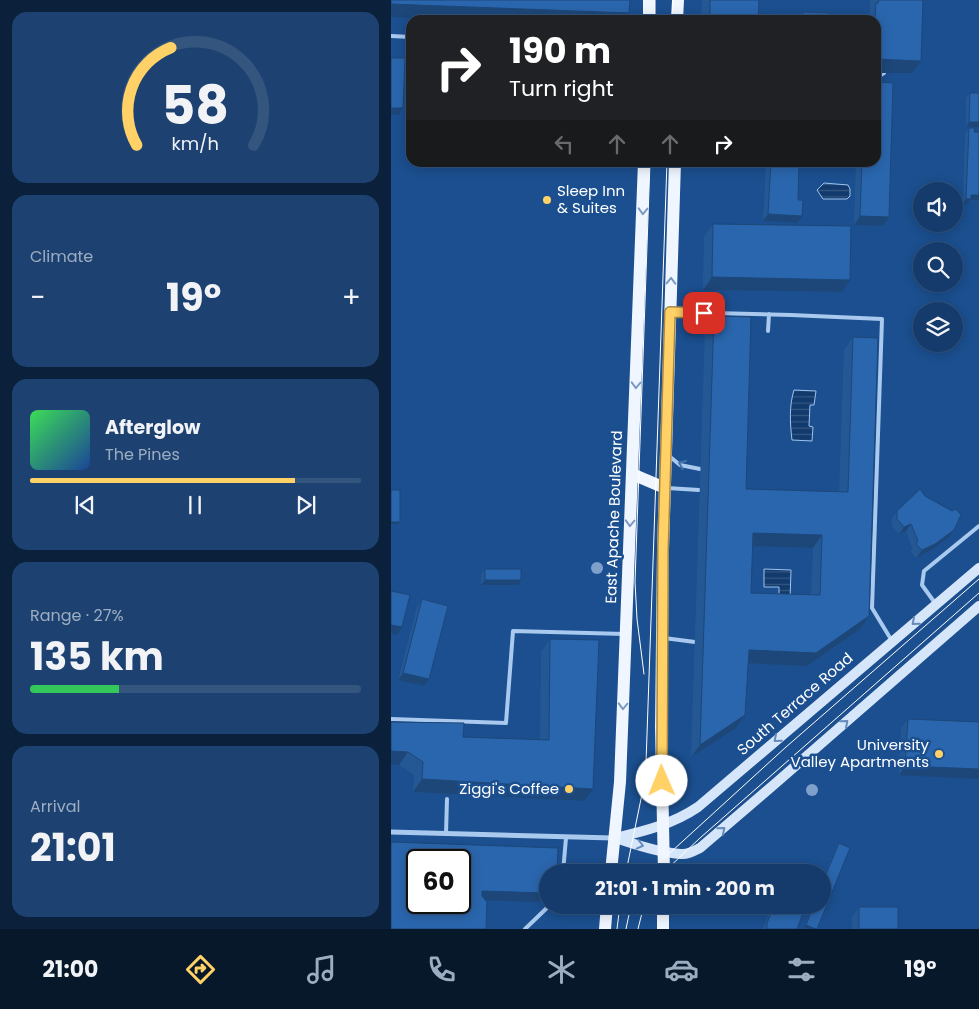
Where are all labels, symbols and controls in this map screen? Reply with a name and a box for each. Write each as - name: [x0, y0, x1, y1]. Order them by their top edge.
- text: 190 m: [509, 26, 611, 75]
- icon: right: [426, 35, 491, 100]
- text: 58: [162, 69, 229, 142]
- text: Turn right: [509, 73, 614, 104]
- icon: left: [550, 130, 578, 158]
- icon: ahead: [603, 130, 631, 158]
- icon: ahead: [656, 130, 684, 158]
- icon: right: [709, 130, 737, 158]
- text: km/h: [172, 131, 219, 156]
- place label: Sleep Inn & Suites: [557, 180, 625, 218]
- map controls: [913, 182, 963, 352]
- button: sound: [913, 182, 963, 232]
- marker: Sleep Inn & Suites: [541, 194, 553, 206]
- one-way arrow: [637, 207, 648, 215]
- button: search: [913, 242, 963, 292]
- text: Climate: [30, 245, 93, 268]
- text: 19°: [166, 271, 221, 324]
- one-way arrow: [666, 277, 676, 285]
- text: −: [30, 278, 45, 317]
- text: +: [342, 278, 361, 317]
- pin: [683, 292, 725, 334]
- icon: arrive: [690, 299, 718, 327]
- button: layers: [913, 302, 963, 352]
- one-way arrow: [630, 381, 641, 389]
- text: Afterglow: [105, 414, 200, 441]
- street label: East Apache Boulevard: [600, 430, 627, 604]
- text: The Pines: [105, 443, 180, 466]
- one-way arrow: [678, 460, 687, 470]
- icon: previous: [71, 491, 99, 519]
- icon: pause: [181, 491, 209, 519]
- icon: next: [292, 491, 320, 519]
- one-way arrow: [625, 520, 635, 527]
- text: Range · 27%: [30, 604, 124, 627]
- one-way arrow: [912, 616, 921, 625]
- text: 135 km: [30, 630, 164, 683]
- street label: South Terrace Road: [732, 647, 857, 760]
- one-way arrow: [618, 703, 628, 711]
- one-way arrow: [839, 720, 848, 729]
- one-way arrow: [773, 733, 782, 742]
- place label: University Valley Apartments: [791, 734, 930, 772]
- marker: University Valley Apartments: [933, 748, 945, 760]
- position arrow: [635, 754, 687, 806]
- place label: Ziggi's Coffee: [459, 778, 559, 799]
- marker: Ziggi's Coffee: [563, 783, 575, 795]
- text: Arrival: [30, 795, 80, 818]
- text: 21:01: [30, 821, 116, 874]
- one-way arrow: [716, 827, 725, 835]
- one-way arrow: [635, 839, 644, 850]
- speed limit sign: 60: [406, 849, 471, 914]
- text: 21:01 · 1 min · 200 m: [595, 875, 775, 902]
- icon: directions: [183, 952, 218, 987]
- icon: music: [304, 952, 339, 987]
- icon: phone: [424, 952, 459, 987]
- icon: climate: [544, 952, 579, 987]
- icon: car: [664, 952, 699, 987]
- icon: filters: [784, 952, 819, 987]
- text: 21:00: [43, 954, 98, 985]
- text: 19°: [904, 954, 936, 985]

